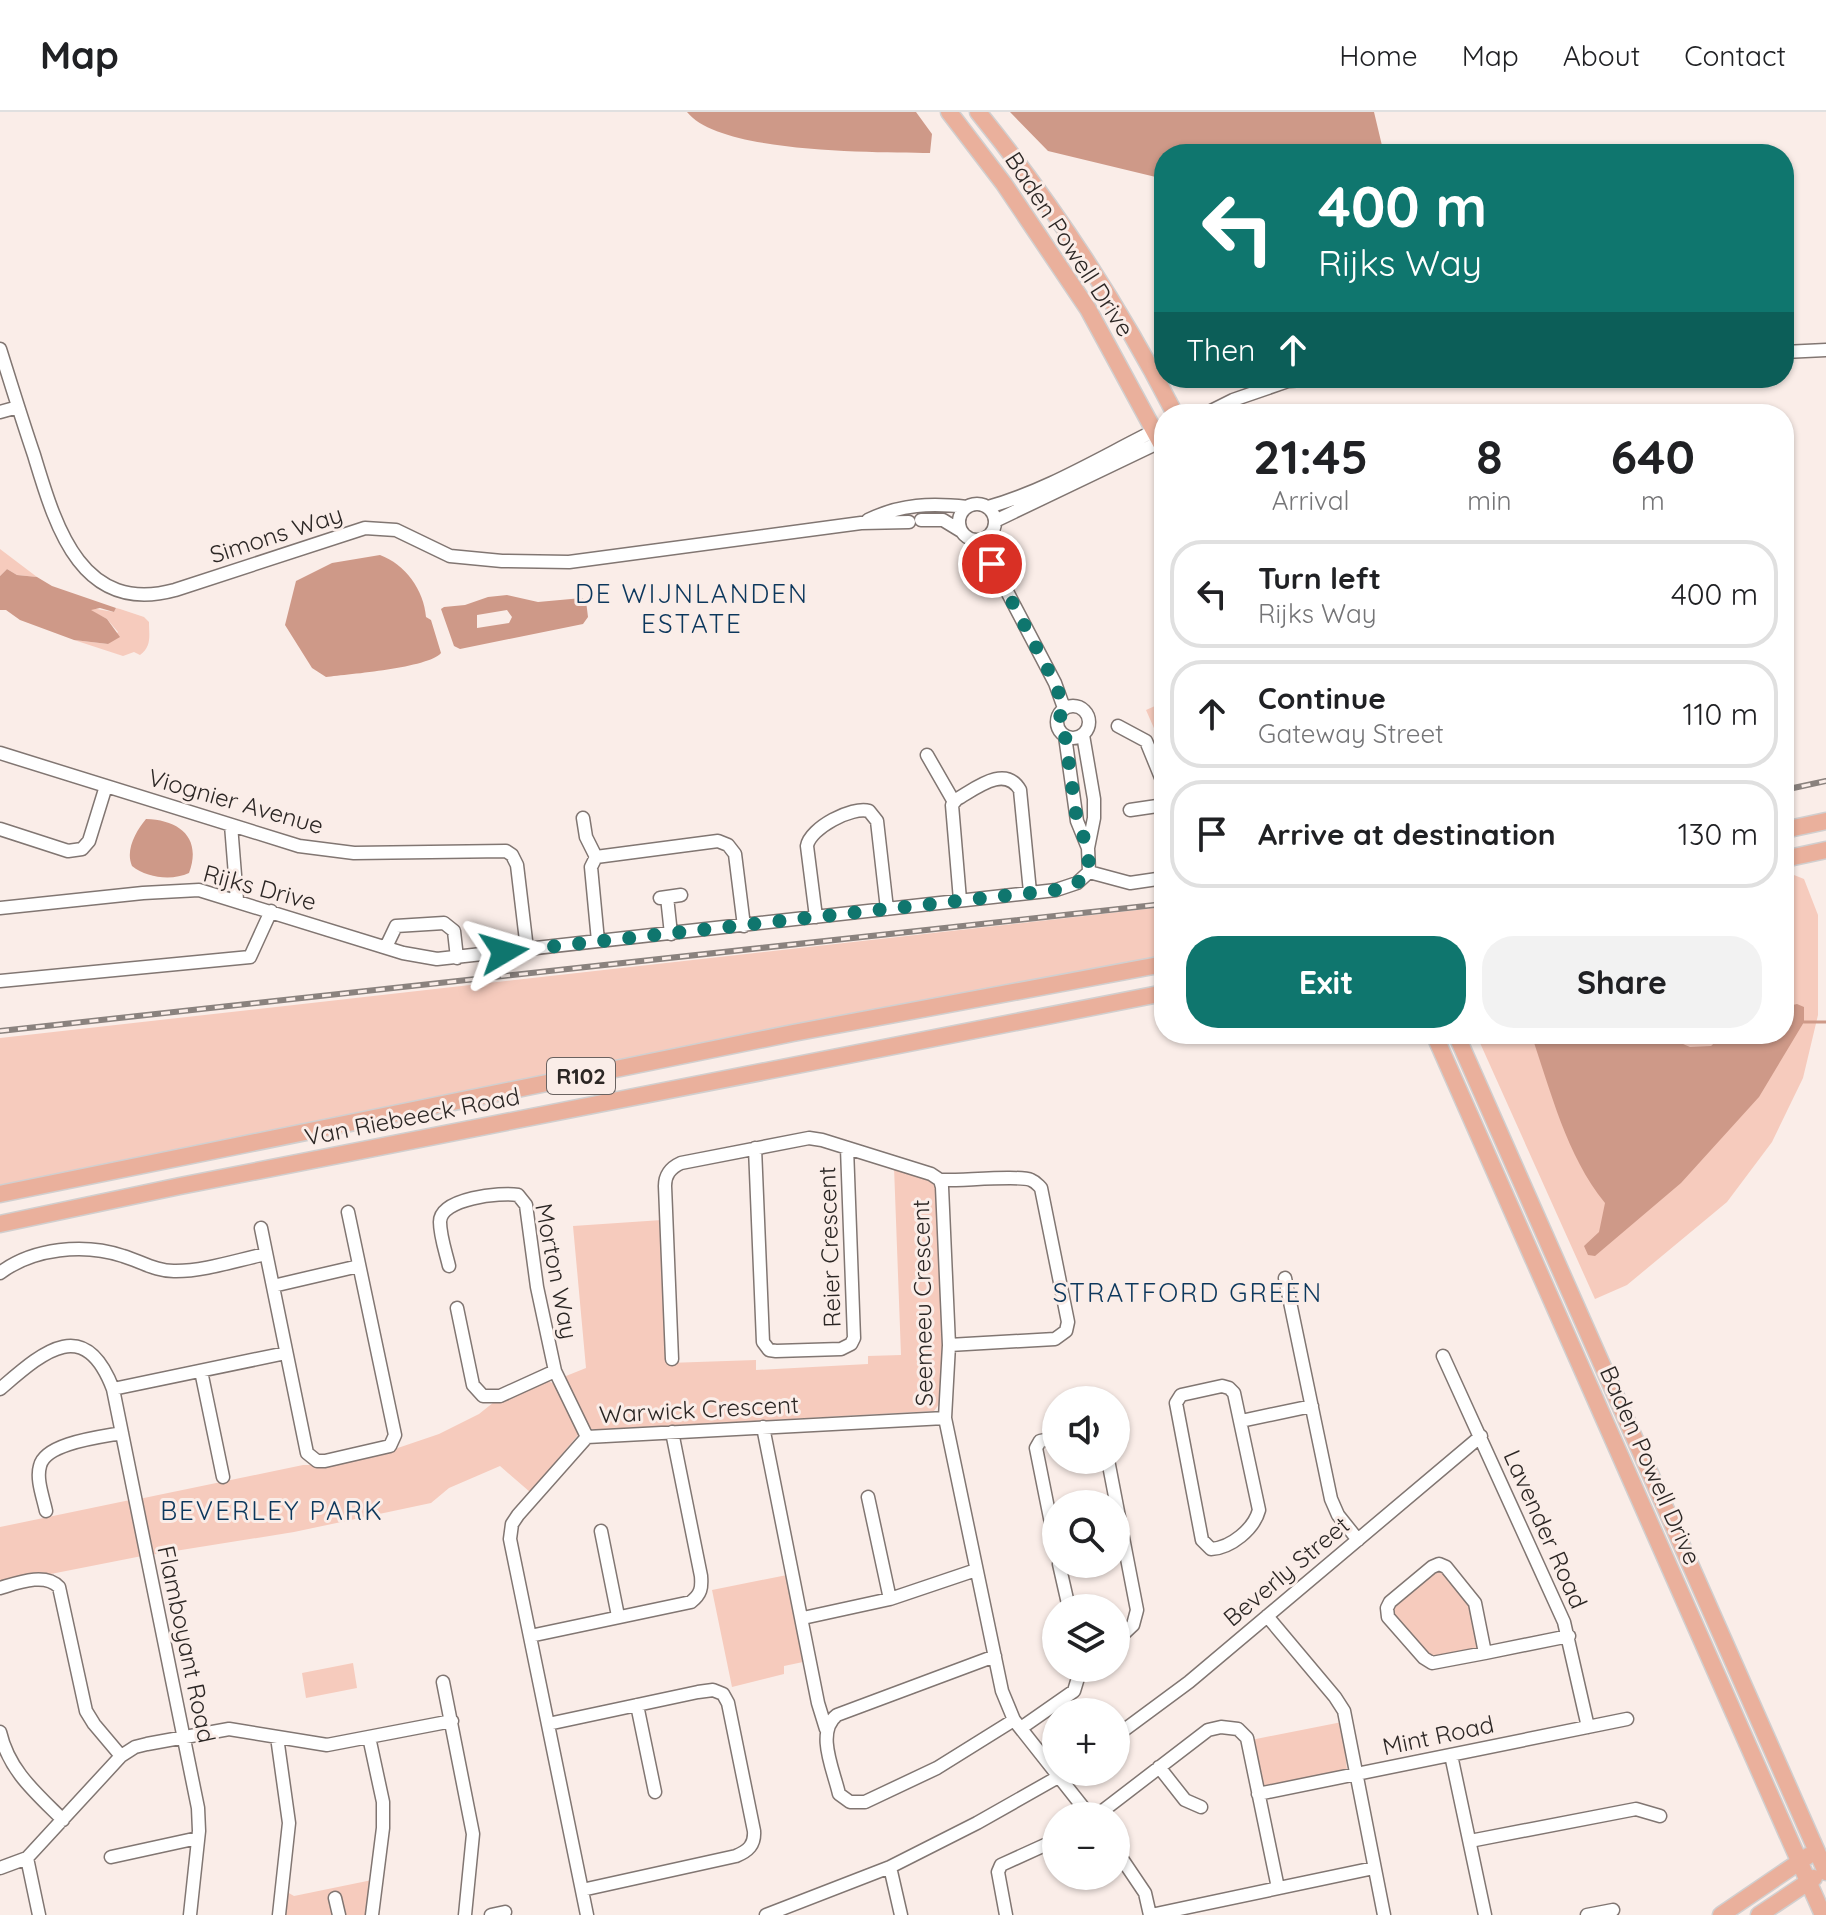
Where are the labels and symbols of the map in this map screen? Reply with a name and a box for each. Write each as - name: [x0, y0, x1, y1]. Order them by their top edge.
- street label: Baden Powell Drive: [999, 146, 1141, 342]
- street label: Simons Way: [206, 498, 346, 570]
- pin: [958, 530, 1026, 598]
- district label: DE WIJNLANDEN ESTATE: [575, 577, 809, 640]
- street label: Viognier Avenue: [145, 762, 327, 840]
- street label: Rijks Drive: [200, 857, 320, 917]
- position arrow: [462, 910, 546, 994]
- road number: R102: [547, 1058, 615, 1094]
- street label: Van Riebeeck Road: [302, 1080, 522, 1152]
- street label: Reier Crescent: [811, 1166, 847, 1328]
- street label: Seemeeu Crescent: [905, 1199, 939, 1407]
- street label: Morton Way: [529, 1201, 585, 1341]
- district label: STRATFORD GREEN: [1053, 1276, 1323, 1309]
- street label: Baden Powell Drive: [1594, 1361, 1708, 1569]
- street label: Warwick Crescent: [598, 1389, 800, 1429]
- street label: Lavender Road: [1498, 1445, 1594, 1613]
- district label: BEVERLEY PARK: [160, 1494, 384, 1527]
- street label: Beverly Street: [1217, 1510, 1355, 1632]
- street label: Flamboyant Road: [151, 1543, 223, 1745]
- street label: Mint Road: [1380, 1709, 1496, 1761]

